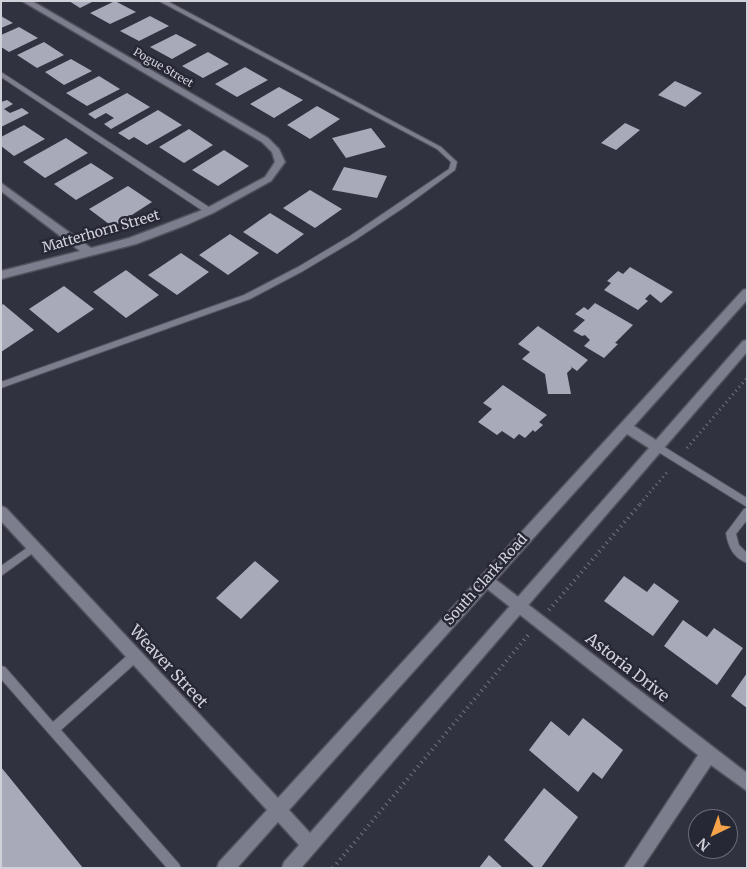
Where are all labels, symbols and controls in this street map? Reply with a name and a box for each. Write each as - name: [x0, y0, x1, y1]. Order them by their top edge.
- street label: Pogue Street: [131, 46, 195, 90]
- street label: Matterhorn Street: [40, 207, 162, 257]
- street label: South Clark Road: [441, 531, 531, 629]
- street label: Weaver Street: [125, 622, 211, 712]
- street label: Astoria Drive: [581, 629, 673, 707]
- north arrow: [688, 809, 738, 859]
- text: N: [693, 834, 714, 855]

